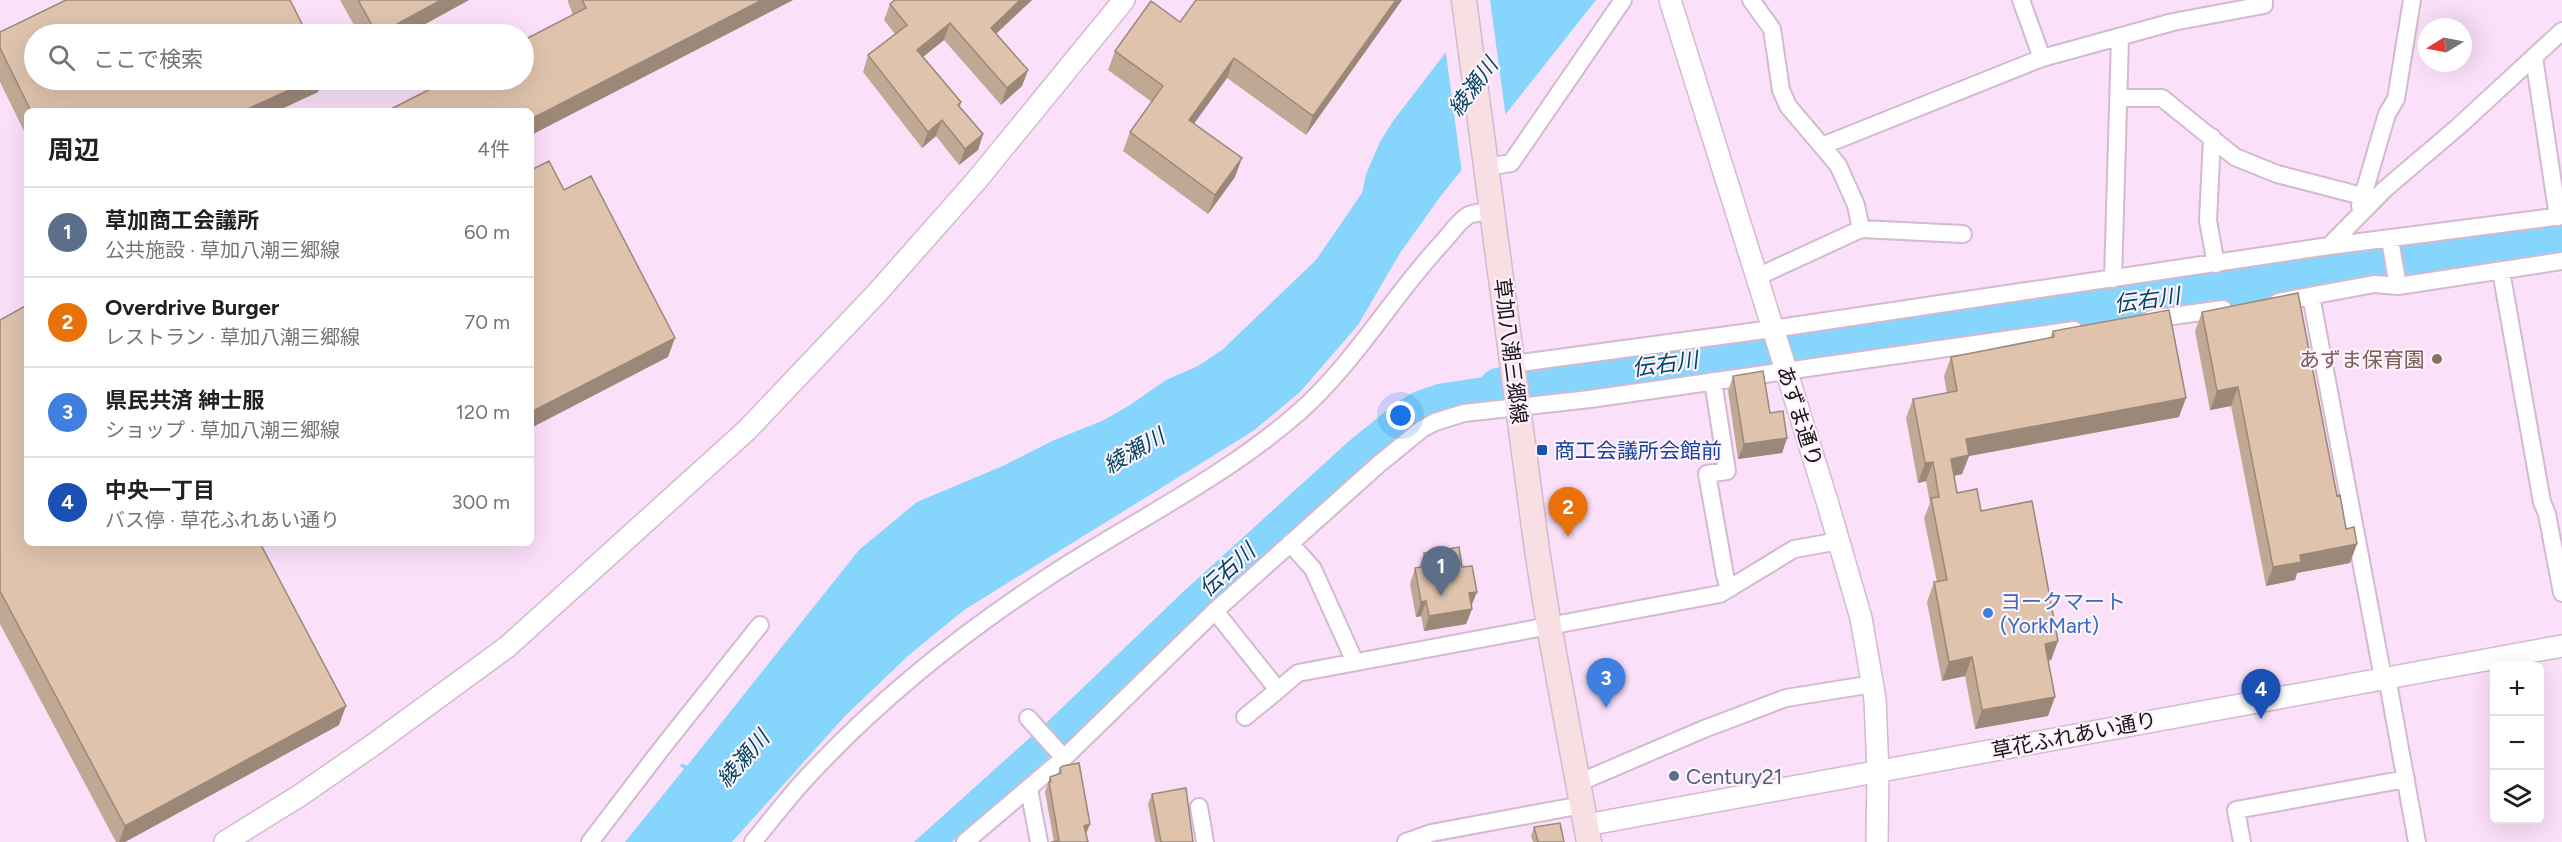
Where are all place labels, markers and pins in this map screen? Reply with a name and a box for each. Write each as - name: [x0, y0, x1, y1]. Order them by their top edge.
- place label: あずま保育園: [2299, 347, 2425, 372]
- marker: あずま保育園: [2430, 352, 2444, 366]
- place label: 商工会議所会館前: [1554, 438, 1722, 463]
- marker: 商工会議所会館前: [1535, 443, 1549, 457]
- pin: 2: [1548, 488, 1588, 537]
- pin: 1: [1422, 546, 1460, 596]
- place label: ヨークマート (YorkMart): [2000, 589, 2126, 638]
- marker: ヨークマート (YorkMart): [1981, 606, 1995, 620]
- pin: 3: [1586, 658, 1626, 708]
- pin: 4: [2242, 670, 2280, 719]
- place label: Century21: [1686, 764, 1783, 789]
- marker: Century21: [1667, 769, 1681, 783]

